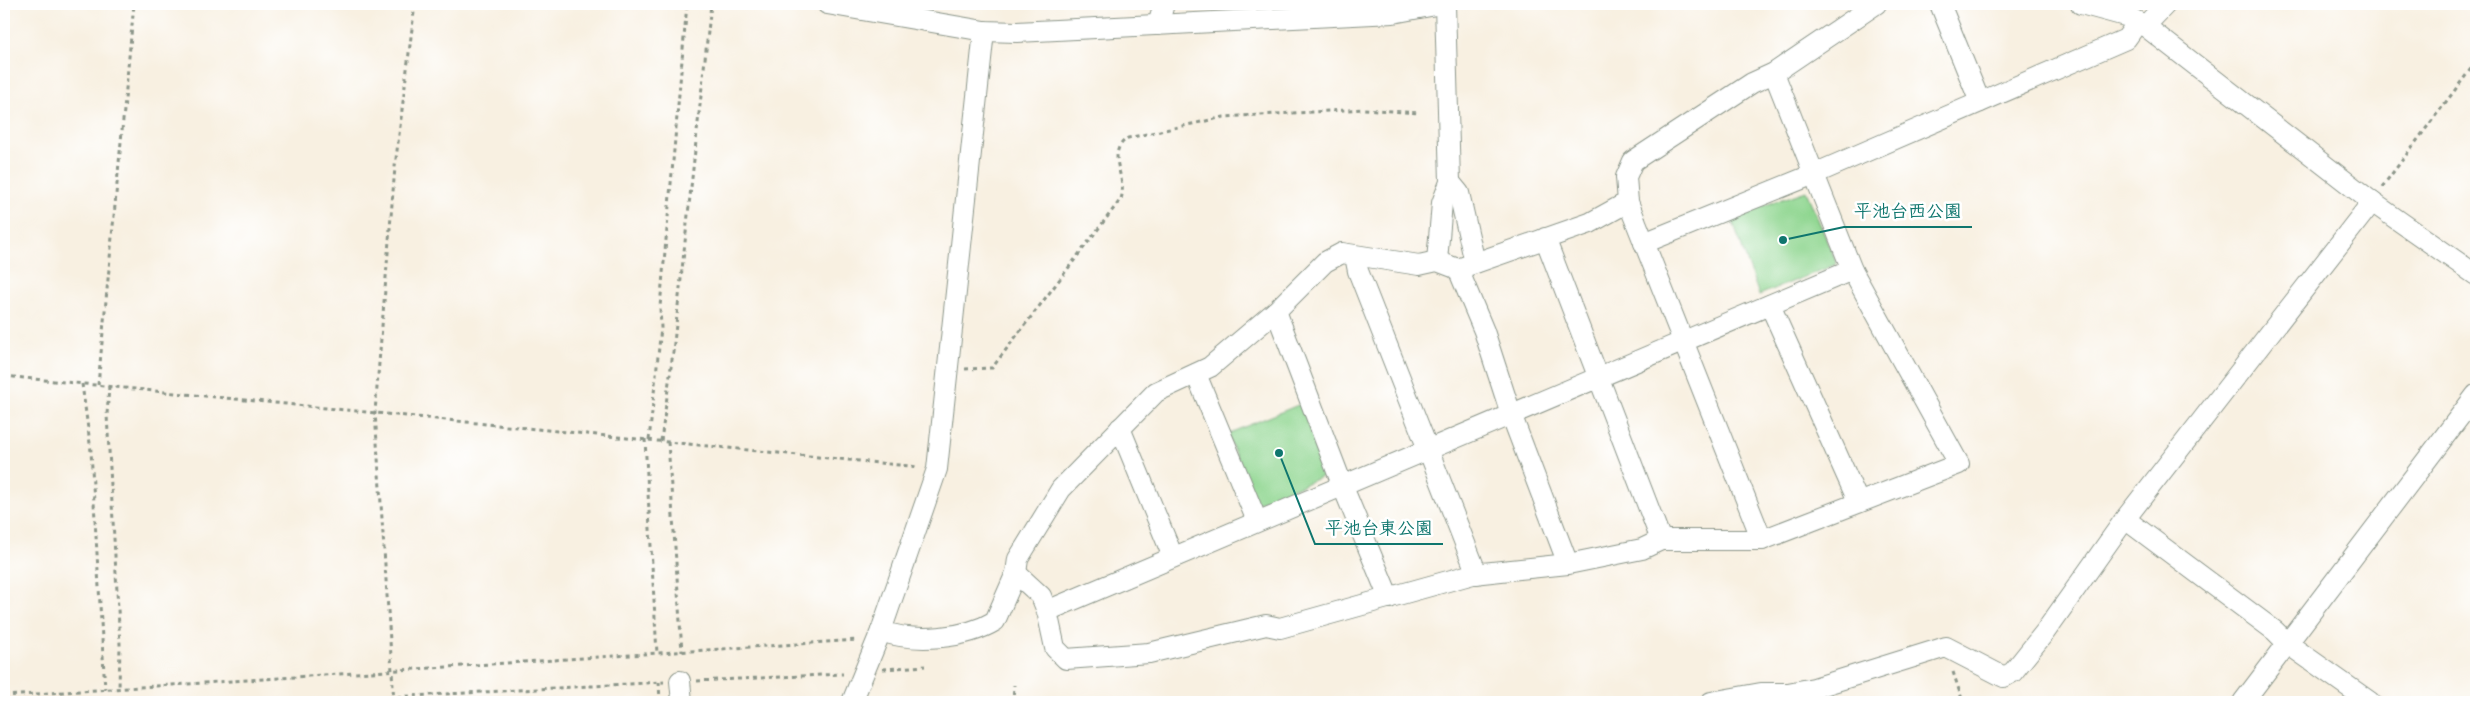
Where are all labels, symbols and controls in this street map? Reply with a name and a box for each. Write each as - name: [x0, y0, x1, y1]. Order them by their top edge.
- callout: 平池台西公園: [1844, 194, 1972, 227]
- text: 平池台西公園: [1854, 201, 1962, 222]
- callout: 平池台東公園: [1315, 511, 1443, 544]
- text: 平池台東公園: [1325, 518, 1433, 539]

